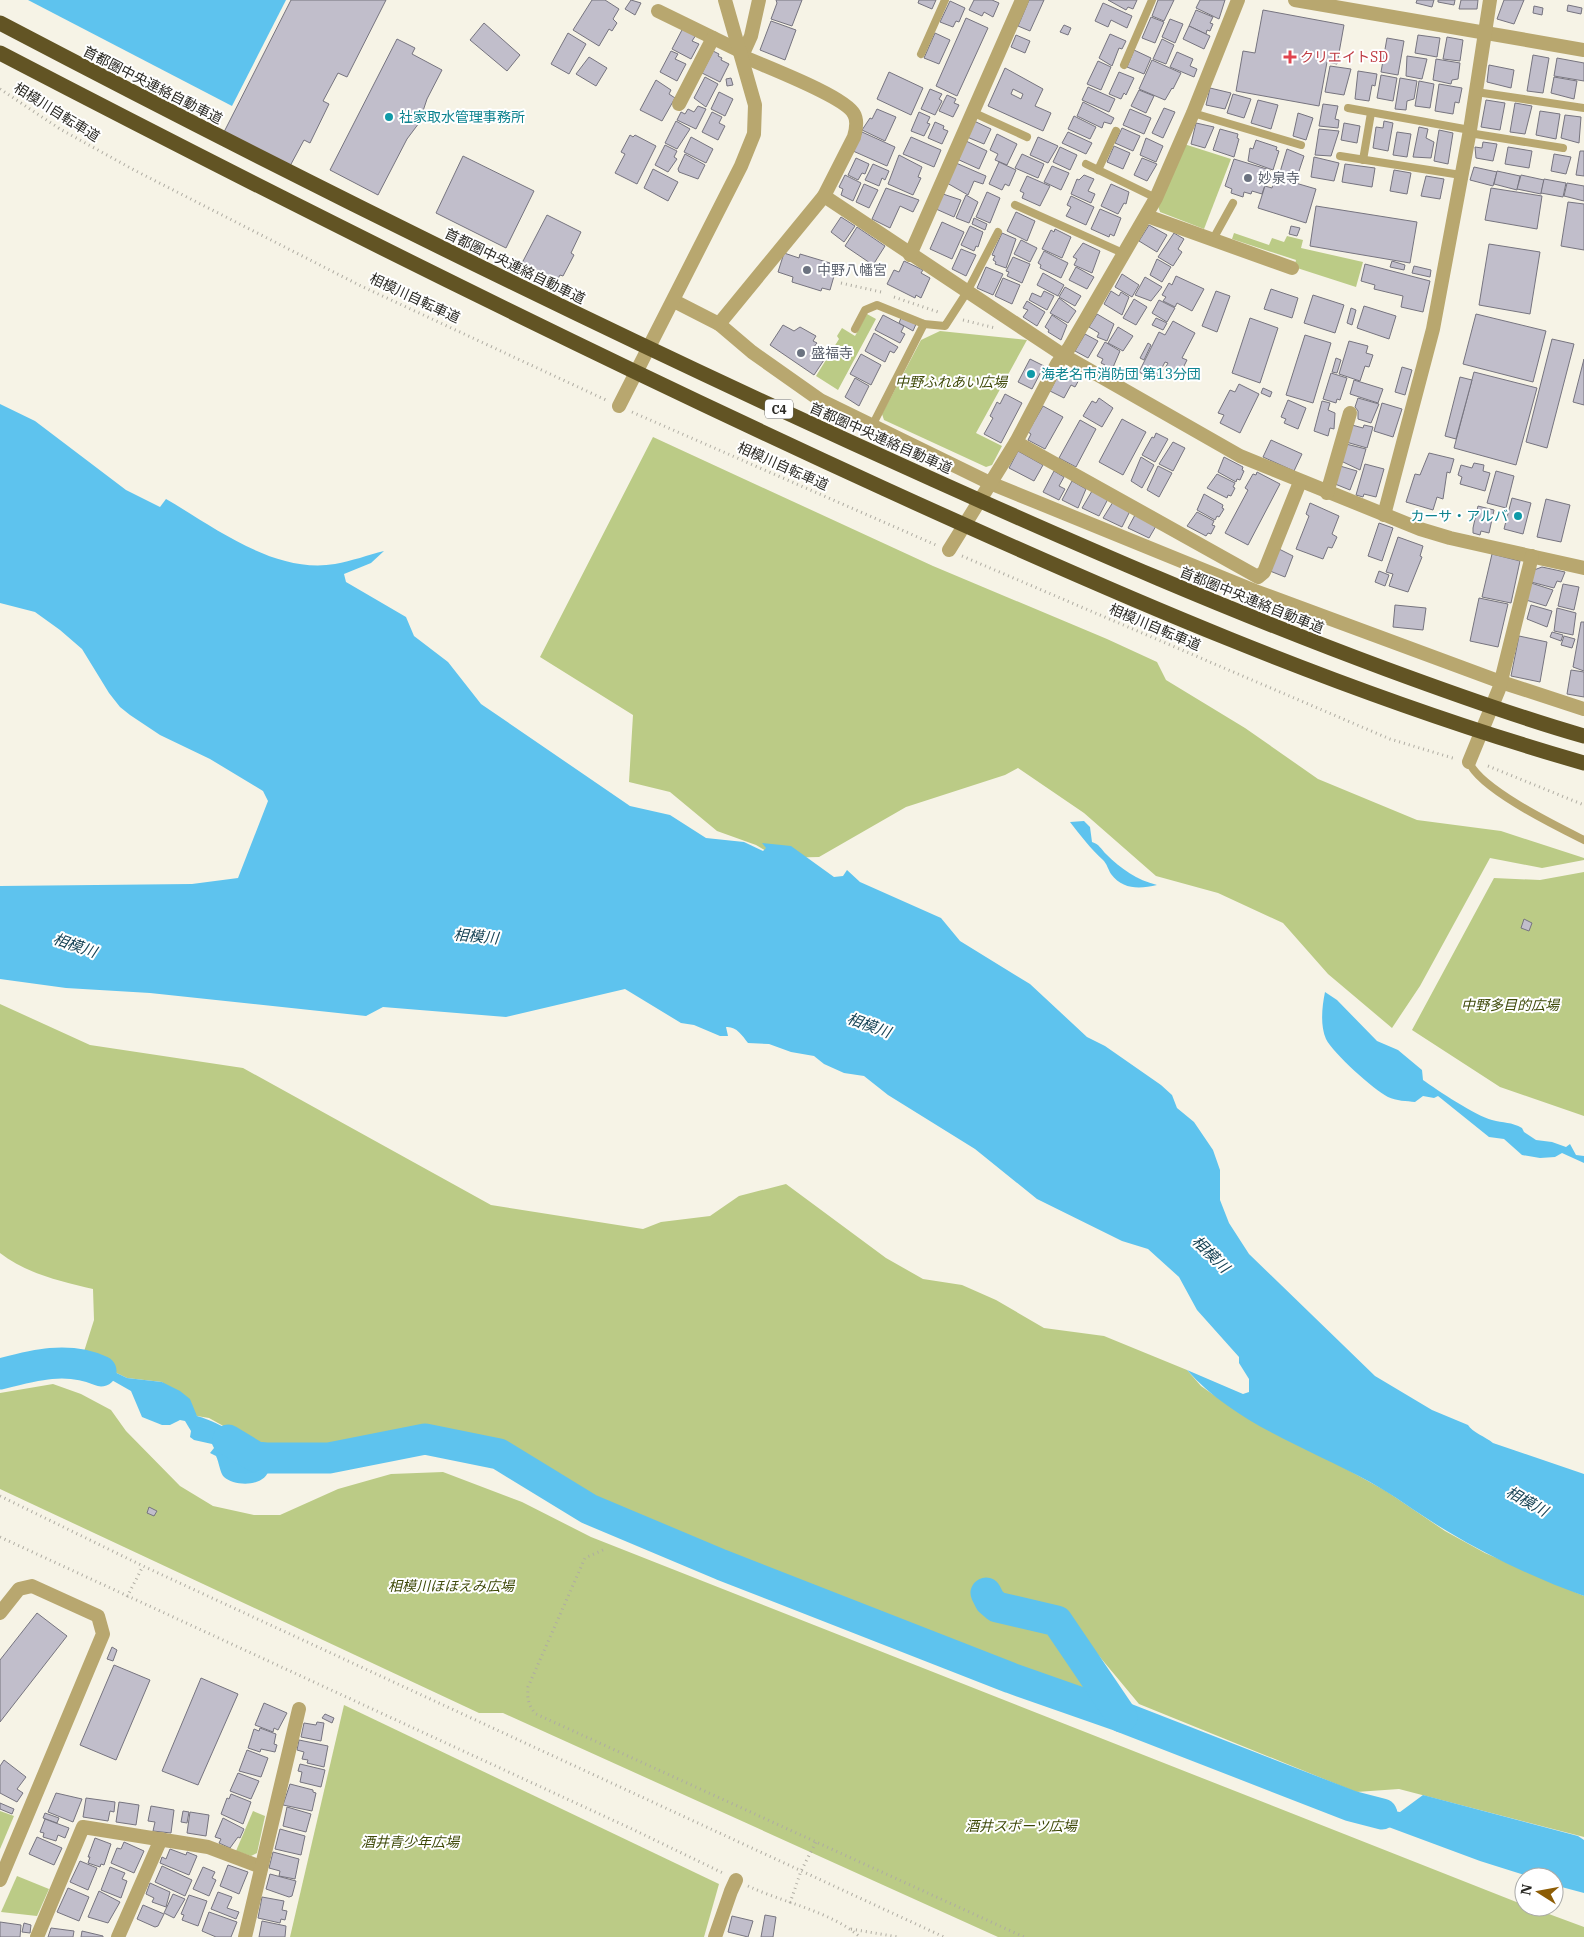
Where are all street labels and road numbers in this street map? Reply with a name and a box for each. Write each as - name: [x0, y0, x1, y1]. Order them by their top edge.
- street label: 首都圏中央連絡自動車道: [80, 42, 226, 128]
- street label: 相模川自転車道: [11, 78, 103, 146]
- street label: 首都圏中央連絡自動車道: [442, 224, 588, 308]
- street label: 相模川自転車道: [367, 269, 463, 327]
- street label: 首都圏中央連絡自動車道: [807, 398, 955, 478]
- road number: C4: [765, 399, 793, 418]
- street label: 相模川自転車道: [735, 438, 831, 494]
- street label: 首都圏中央連絡自動車道: [1177, 563, 1327, 637]
- street label: 相模川自転車道: [1106, 600, 1204, 654]

